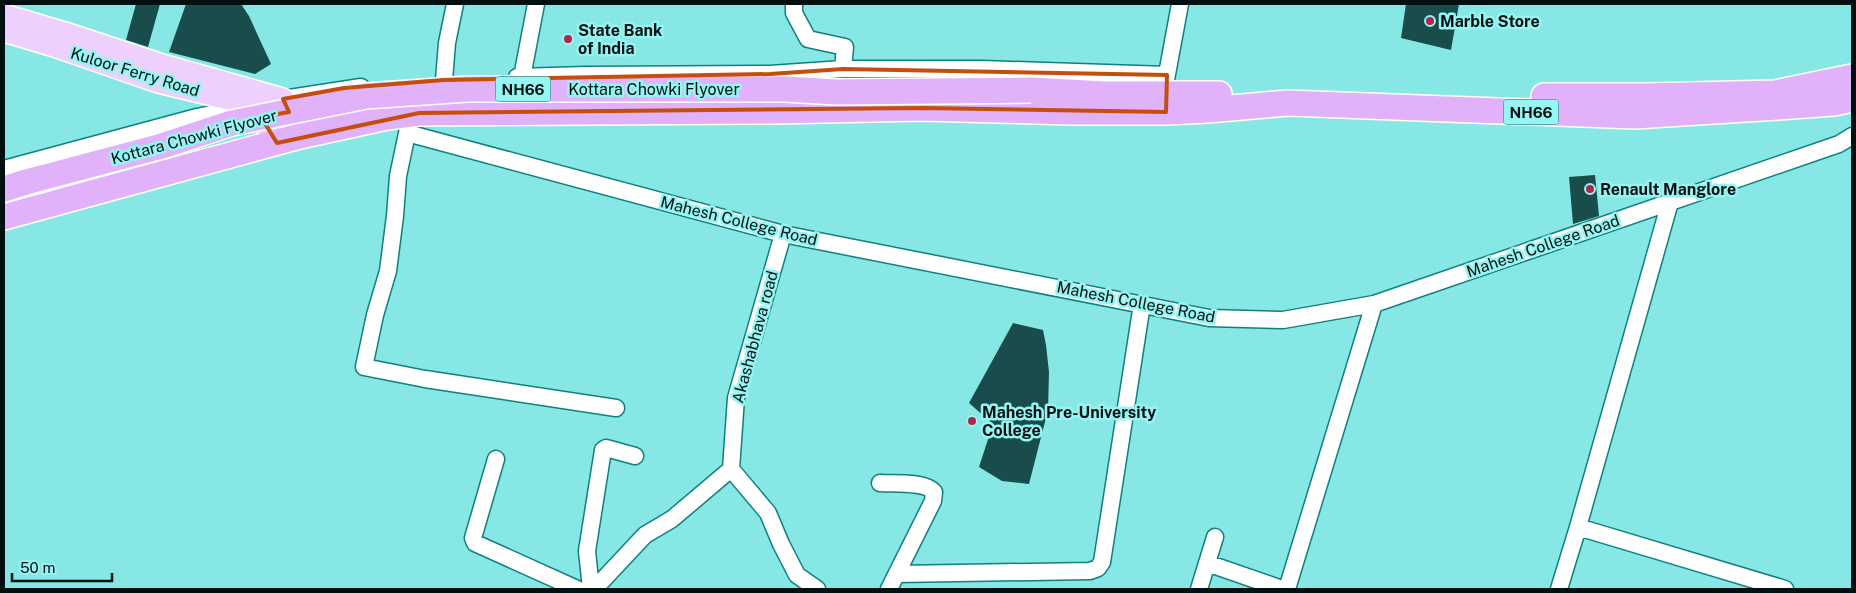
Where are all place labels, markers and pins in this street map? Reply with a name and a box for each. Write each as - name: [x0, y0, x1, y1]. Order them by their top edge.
- place label: Marble Store: [1440, 12, 1540, 31]
- marker: Marble Store: [1424, 15, 1436, 27]
- place label: State Bank of India: [578, 21, 662, 58]
- marker: State Bank of India: [562, 33, 574, 45]
- place label: Renault Manglore: [1600, 180, 1736, 199]
- marker: Renault Manglore: [1584, 183, 1596, 195]
- place label: Mahesh Pre-University College: [982, 403, 1156, 440]
- marker: Mahesh Pre-University College: [966, 415, 978, 427]

